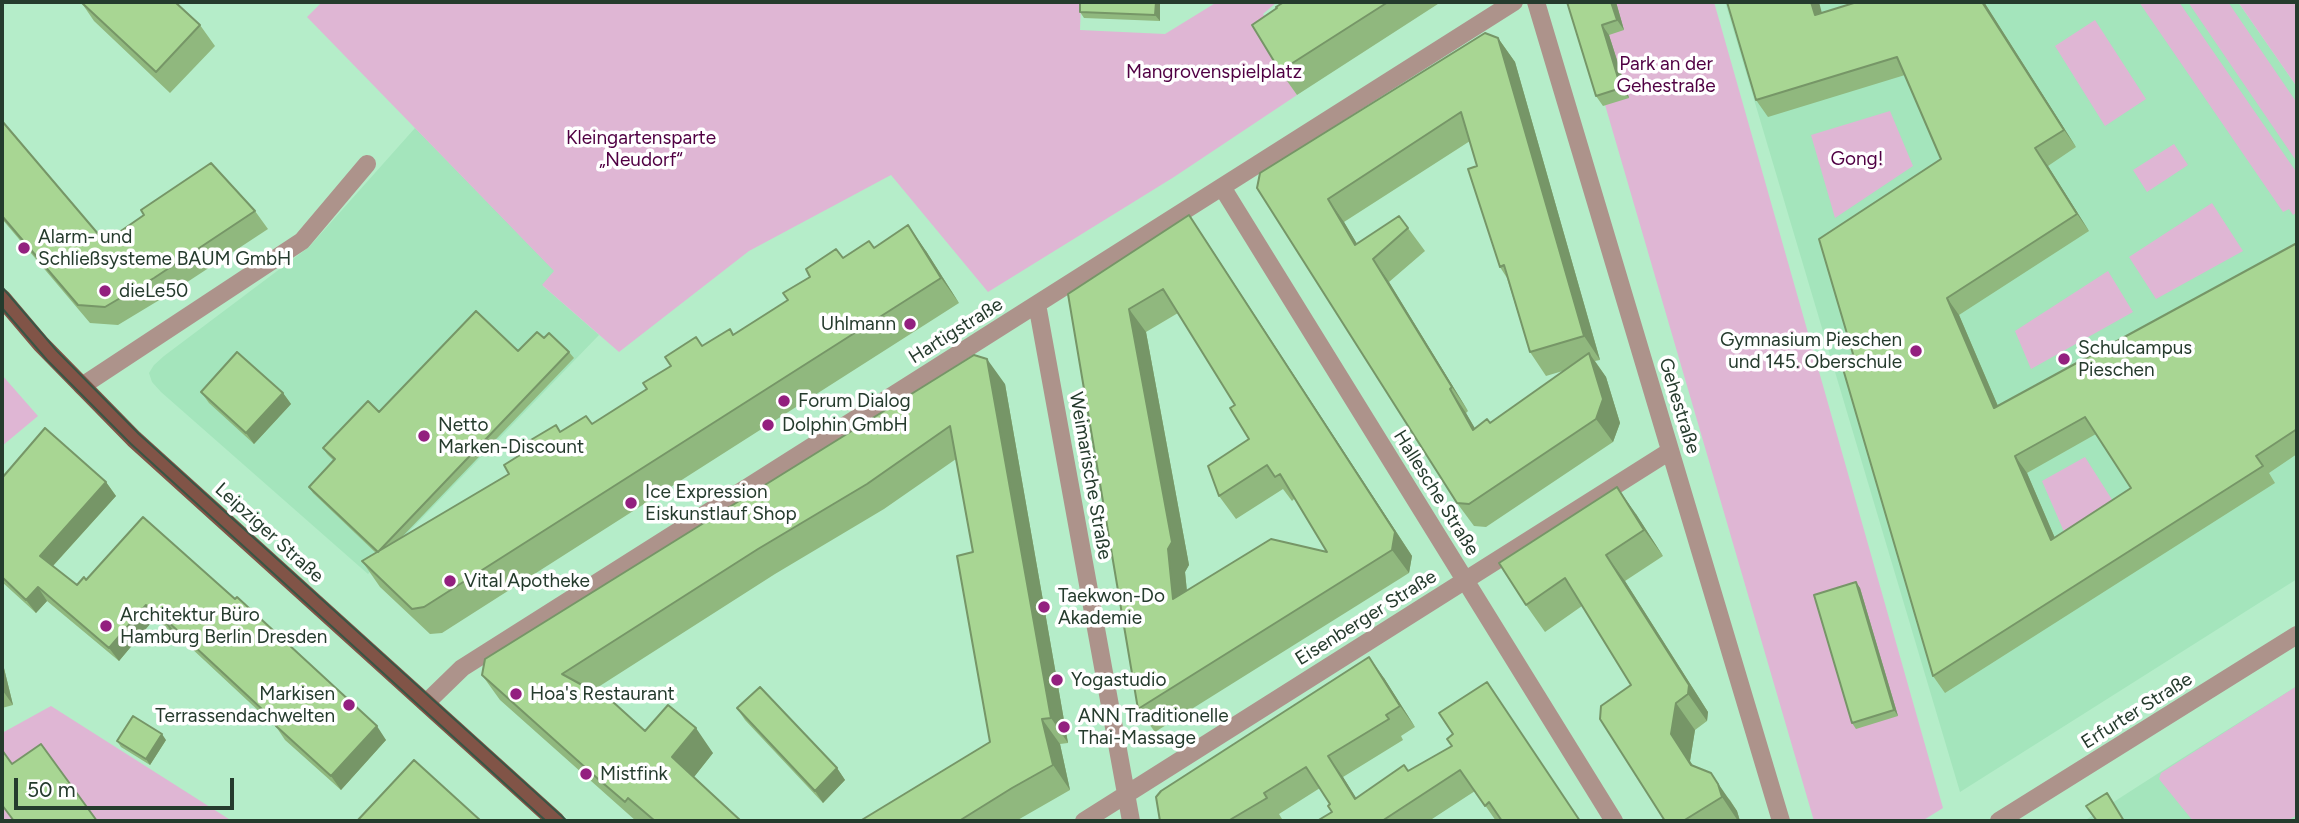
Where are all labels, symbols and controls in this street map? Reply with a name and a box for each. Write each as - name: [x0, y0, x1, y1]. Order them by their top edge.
- park label: Park an der Gehestraße: [1616, 53, 1716, 97]
- park label: Mangrovenspielplatz: [1126, 61, 1302, 83]
- park label: Kleingartensparte „Neudorf“: [566, 127, 716, 171]
- park label: Gong!: [1831, 148, 1883, 170]
- place label: Alarm- und Schließsysteme BAUM GmbH: [38, 226, 291, 270]
- marker: Alarm- und Schließsysteme BAUM GmbH: [16, 240, 32, 256]
- place label: dieLe50: [119, 280, 188, 302]
- marker: dieLe50: [97, 283, 113, 299]
- street label: Hartigstraße: [905, 293, 1007, 369]
- place label: Uhlmann: [821, 313, 896, 335]
- marker: Uhlmann: [902, 316, 918, 332]
- place label: Gymnasium Pieschen und 145. Oberschule: [1720, 329, 1902, 373]
- place label: Schulcampus Pieschen: [2078, 337, 2192, 381]
- marker: Gymnasium Pieschen und 145. Oberschule: [1908, 343, 1924, 359]
- marker: Schulcampus Pieschen: [2056, 351, 2072, 367]
- street label: Gehestraße: [1654, 355, 1704, 457]
- place label: Forum Dialog: [798, 390, 911, 412]
- street label: Weimarische Straße: [1064, 390, 1116, 562]
- marker: Forum Dialog: [776, 393, 792, 409]
- place label: Netto Marken-Discount: [438, 414, 584, 458]
- place label: Dolphin GmbH: [782, 414, 908, 436]
- marker: Dolphin GmbH: [760, 417, 776, 433]
- street label: Hallesche Straße: [1388, 426, 1484, 560]
- marker: Netto Marken-Discount: [416, 428, 432, 444]
- street label: Leipziger Straße: [210, 478, 328, 588]
- place label: Ice Expression Eiskunstlauf Shop: [645, 481, 797, 525]
- marker: Ice Expression Eiskunstlauf Shop: [623, 495, 639, 511]
- street label: Eisenberger Straße: [1291, 565, 1441, 671]
- place label: Vital Apotheke: [464, 570, 590, 592]
- marker: Vital Apotheke: [442, 573, 458, 589]
- place label: Taekwon-Do Akademie: [1058, 585, 1165, 629]
- marker: Taekwon-Do Akademie: [1036, 599, 1052, 615]
- place label: Architektur Büro Hamburg Berlin Dresden: [120, 604, 327, 648]
- marker: Architektur Büro Hamburg Berlin Dresden: [98, 618, 114, 634]
- street label: Erfurter Straße: [2077, 668, 2197, 754]
- place label: Yogastudio: [1071, 669, 1166, 691]
- marker: Yogastudio: [1049, 672, 1065, 688]
- place label: Markisen Terrassendachwelten: [155, 683, 335, 727]
- place label: Hoa's Restaurant: [530, 683, 675, 705]
- marker: Hoa's Restaurant: [508, 686, 524, 702]
- marker: Markisen Terrassendachwelten: [341, 697, 357, 713]
- place label: ANN Traditionelle Thai-Massage: [1078, 705, 1229, 749]
- marker: ANN Traditionelle Thai-Massage: [1056, 719, 1072, 735]
- place label: Mistfink: [600, 763, 668, 785]
- scale bar: [18, 764, 238, 808]
- marker: Mistfink: [578, 766, 594, 782]
- text: 50 m: [27, 777, 76, 802]

